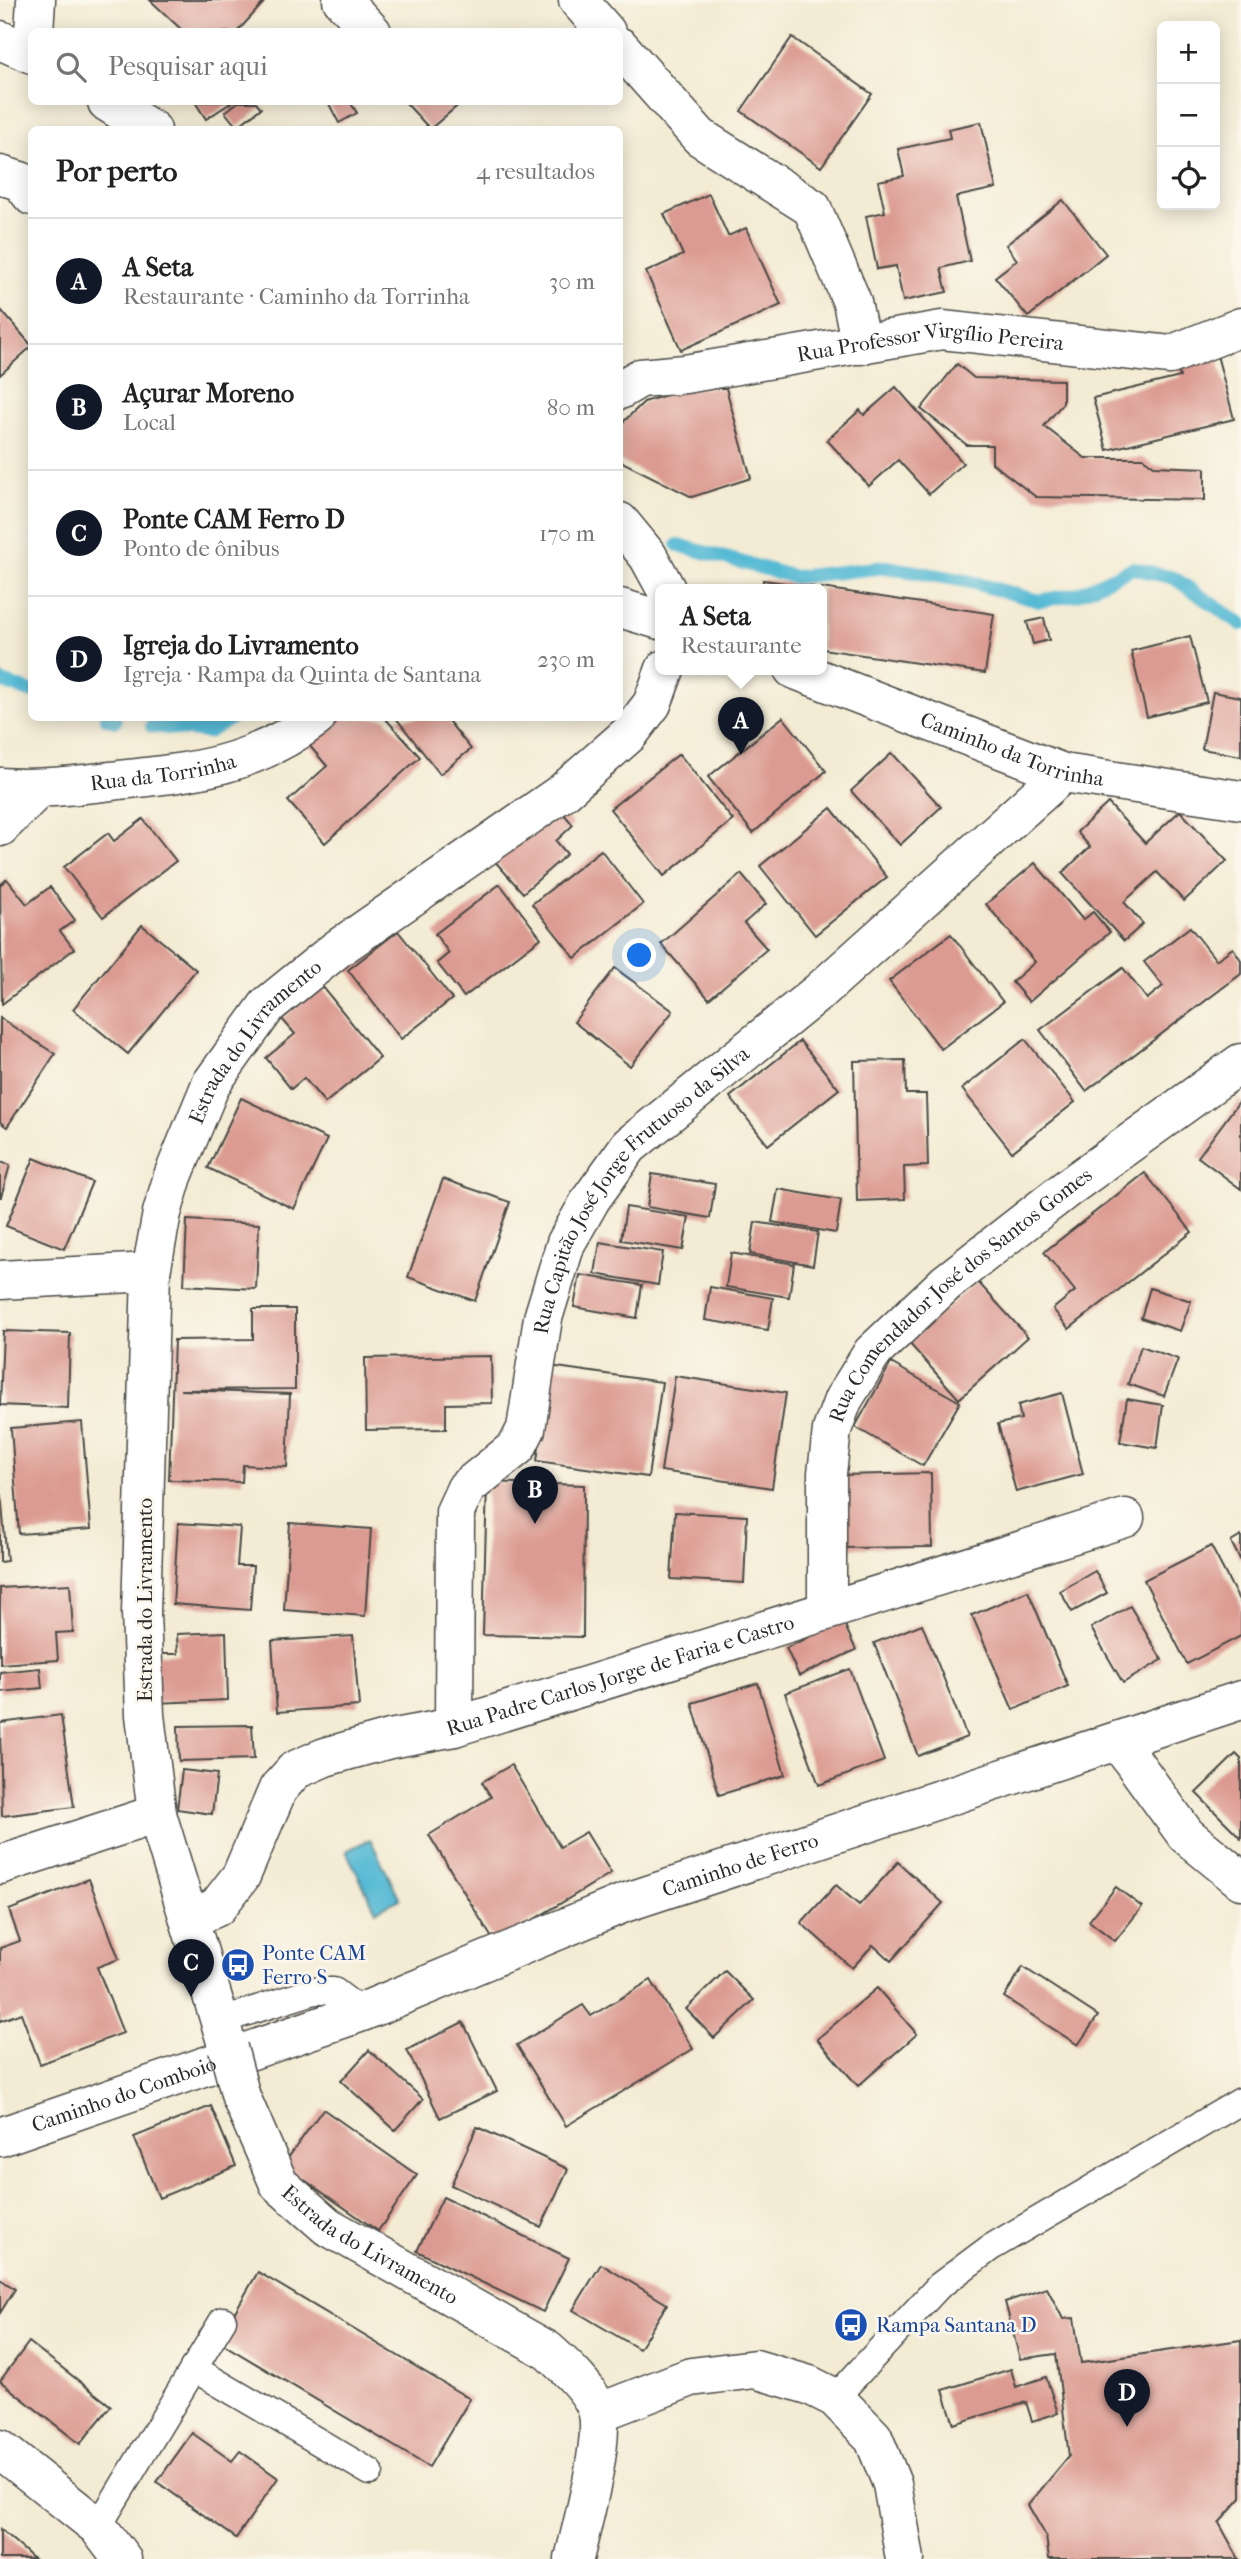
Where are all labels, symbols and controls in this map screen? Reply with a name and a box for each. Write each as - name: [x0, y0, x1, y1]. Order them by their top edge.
- map controls: [1157, 21, 1220, 210]
- button: +: [1157, 21, 1220, 84]
- search box: [28, 28, 623, 105]
- icon: search: [52, 48, 90, 86]
- text: Pesquisar aqui: [108, 51, 268, 82]
- button: −: [1157, 84, 1220, 147]
- button: locate: [1157, 147, 1220, 210]
- text: Por perto: [56, 154, 178, 189]
- text: 4 resultados: [476, 158, 595, 185]
- text: A Seta: [123, 252, 193, 283]
- text: A: [72, 268, 86, 295]
- text: 30 m: [549, 268, 595, 295]
- text: Restaurante · Caminho da Torrinha: [123, 283, 470, 310]
- street label: Rua Professor Virgílio Pereira: [795, 318, 1065, 367]
- text: Açurar Moreno: [123, 378, 294, 409]
- text: B: [72, 394, 86, 421]
- text: 80 m: [547, 394, 595, 421]
- text: Local: [123, 409, 176, 436]
- text: Ponte CAM Ferro D: [123, 504, 345, 535]
- text: C: [71, 520, 87, 547]
- text: 170 m: [539, 520, 595, 547]
- text: Ponto de ônibus: [123, 535, 280, 562]
- popup: [655, 584, 827, 675]
- text: A Seta: [680, 601, 750, 632]
- text: Igreja do Livramento: [123, 630, 359, 661]
- text: Restaurante: [680, 632, 802, 659]
- text: D: [70, 646, 88, 673]
- text: 230 m: [537, 646, 595, 673]
- text: Igreja · Rampa da Quinta de Santana: [123, 661, 481, 688]
- pin: A: [718, 697, 764, 755]
- street label: Caminho da Torrinha: [917, 707, 1106, 791]
- street label: Rua da Torrinha: [89, 749, 239, 795]
- your location: [622, 938, 656, 972]
- street label: Estrada do Livramento: [184, 955, 326, 1127]
- street label: Rua Capitão José Jorge Frutuoso da Silva: [529, 1041, 754, 1336]
- street label: Rua Comendador José dos Santos Gomes: [824, 1162, 1097, 1426]
- pin: B: [512, 1466, 558, 1524]
- street label: Estrada do Livramento: [133, 1498, 157, 1702]
- street label: Rua Padre Carlos Jorge de Faria e Castro: [443, 1610, 797, 1741]
- street label: Caminho de Ferro: [659, 1828, 821, 1902]
- pin: C: [168, 1939, 214, 1997]
- place label: Ponte CAM Ferro S: [262, 1941, 366, 1989]
- bus stop icon: Ponte CAM Ferro S: [219, 1946, 257, 1984]
- street label: Caminho do Comboio: [28, 2051, 219, 2137]
- street label: Estrada do Livramento: [277, 2180, 462, 2309]
- bus stop icon: Rampa Santana D: [832, 2306, 870, 2344]
- place label: Rampa Santana D: [876, 2313, 1037, 2337]
- pin: D: [1104, 2369, 1150, 2427]

